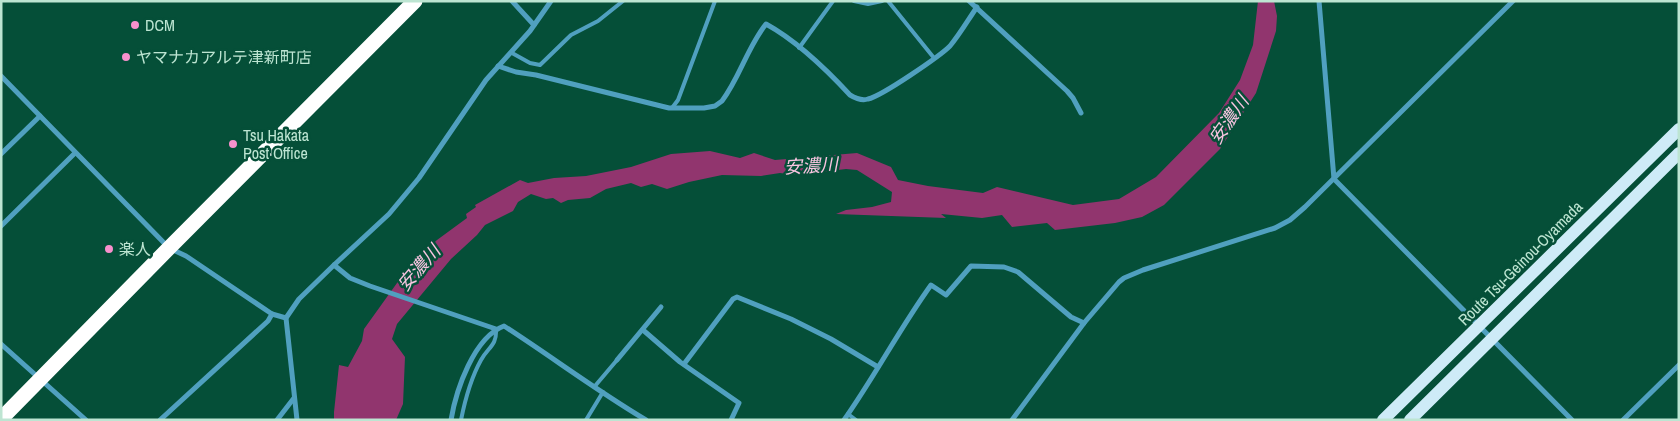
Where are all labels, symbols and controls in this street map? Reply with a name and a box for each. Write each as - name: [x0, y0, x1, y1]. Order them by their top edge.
- place label: DCM: [145, 14, 175, 36]
- marker: DCM: [129, 19, 141, 31]
- place label: ヤマナカアルテ津新町店: [136, 46, 312, 68]
- marker: ヤマナカアルテ津新町店: [120, 51, 132, 63]
- water label: 安濃川: [1203, 89, 1255, 149]
- place label: Tsu Hakata Post Office: [243, 124, 310, 164]
- marker: Tsu Hakata Post Office: [227, 138, 239, 150]
- water label: 安濃川: [783, 152, 841, 179]
- street label: Route Tsu-Geinou-Oyamada: [1453, 195, 1588, 330]
- place label: 楽人: [119, 238, 151, 260]
- water label: 安濃川: [391, 238, 447, 296]
- marker: 楽人: [103, 243, 115, 255]

